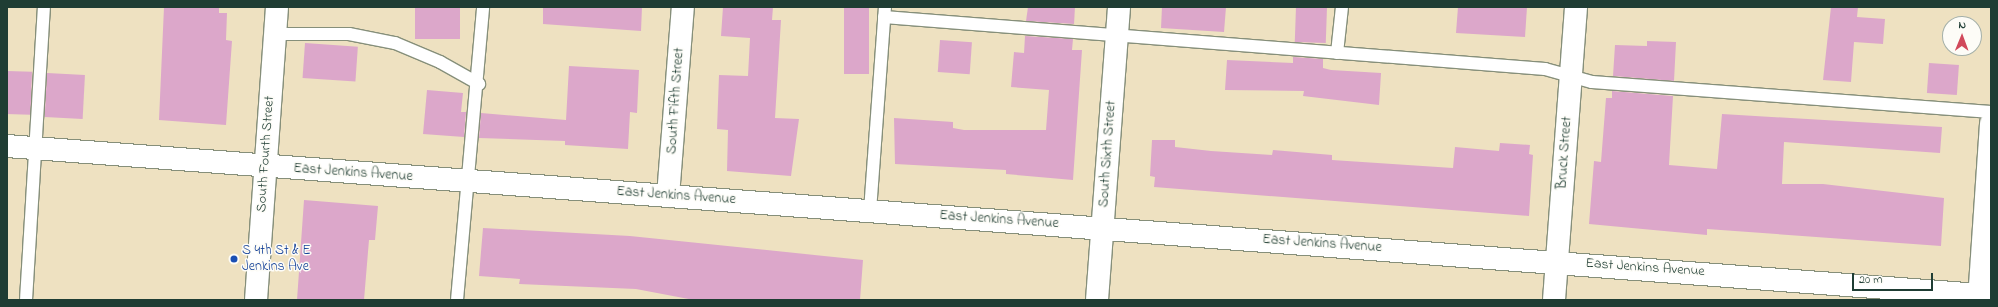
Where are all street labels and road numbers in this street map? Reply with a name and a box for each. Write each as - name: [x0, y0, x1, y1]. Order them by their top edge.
- street label: South Fifth Street: [664, 47, 688, 155]
- street label: South Fourth Street: [254, 95, 278, 213]
- street label: South Sixth Street: [1096, 100, 1120, 208]
- street label: Bruck Street: [1554, 116, 1576, 190]
- street label: East Jenkins Avenue: [293, 160, 413, 186]
- street label: East Jenkins Avenue: [616, 183, 736, 209]
- street label: East Jenkins Avenue: [939, 207, 1059, 233]
- street label: East Jenkins Avenue: [1262, 231, 1382, 257]
- street label: East Jenkins Avenue: [1585, 255, 1705, 281]

